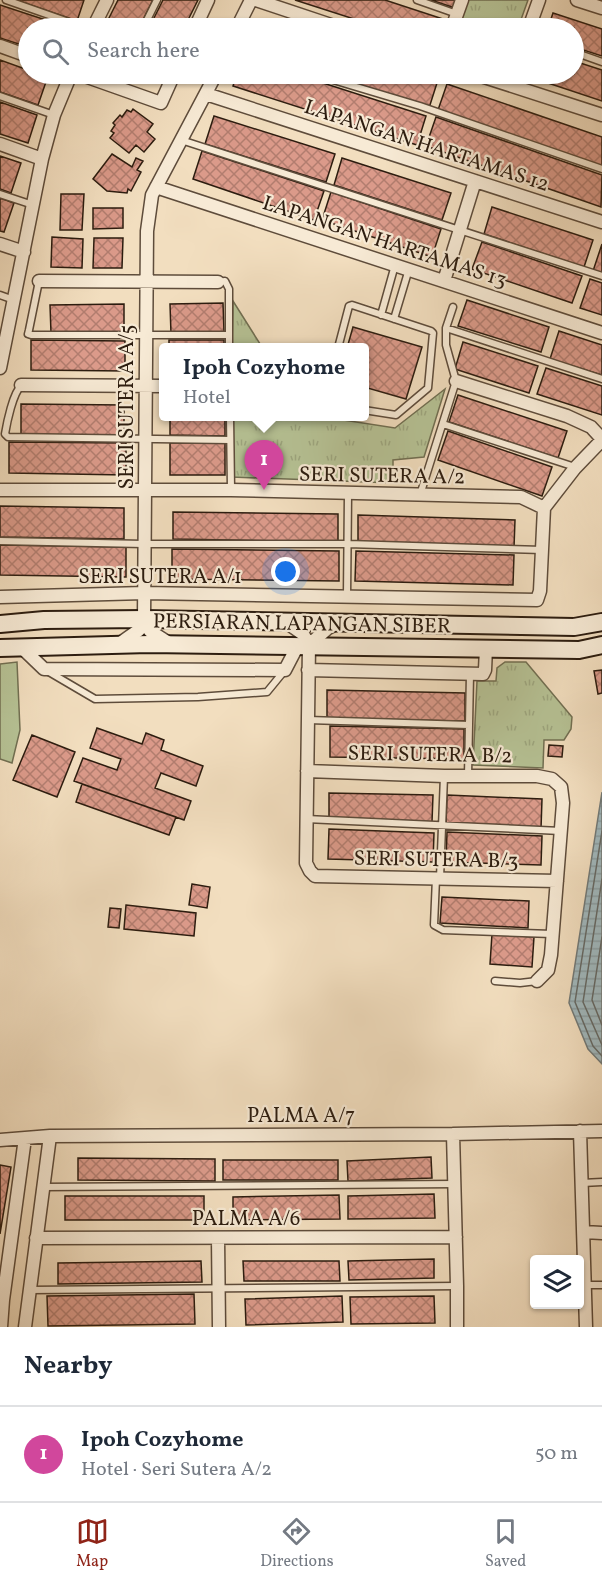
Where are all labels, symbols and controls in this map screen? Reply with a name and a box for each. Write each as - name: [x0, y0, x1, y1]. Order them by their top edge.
- search box: [18, 18, 584, 84]
- icon: search: [39, 35, 72, 68]
- text: Search here: [87, 36, 200, 67]
- street label: LAPANGAN HARTAMAS 12: [300, 93, 553, 200]
- street label: LAPANGAN HARTAMAS 13: [259, 189, 511, 296]
- street label: SERI SUTERA A/5: [113, 325, 142, 489]
- popup: [159, 343, 369, 421]
- text: Ipoh Cozyhome: [183, 353, 345, 384]
- text: Hotel: [183, 384, 231, 412]
- pin: 1: [244, 440, 284, 490]
- street label: SERI SUTERA A/2: [299, 461, 465, 492]
- your location: [271, 557, 300, 586]
- street label: SERI SUTERA A/1: [78, 563, 242, 592]
- street label: PERSIARAN LAPANGAN SIBER: [153, 607, 451, 642]
- street label: SERI SUTERA B/2: [347, 740, 513, 771]
- street label: SERI SUTERA B/3: [353, 845, 519, 876]
- street label: PALMA A/7: [247, 1102, 355, 1131]
- street label: PALMA A/6: [192, 1205, 300, 1234]
- map controls: [530, 1255, 584, 1309]
- button: layers: [530, 1255, 584, 1309]
- text: Nearby: [24, 1348, 113, 1384]
- text: Ipoh Cozyhome: [81, 1425, 243, 1456]
- text: 1: [39, 1440, 48, 1468]
- text: 50 m: [535, 1440, 578, 1468]
- text: Hotel · Seri Sutera A/2: [81, 1456, 272, 1484]
- tab: Map: [76, 1515, 109, 1573]
- tab: Directions: [260, 1515, 334, 1573]
- tab: Saved: [485, 1515, 526, 1573]

